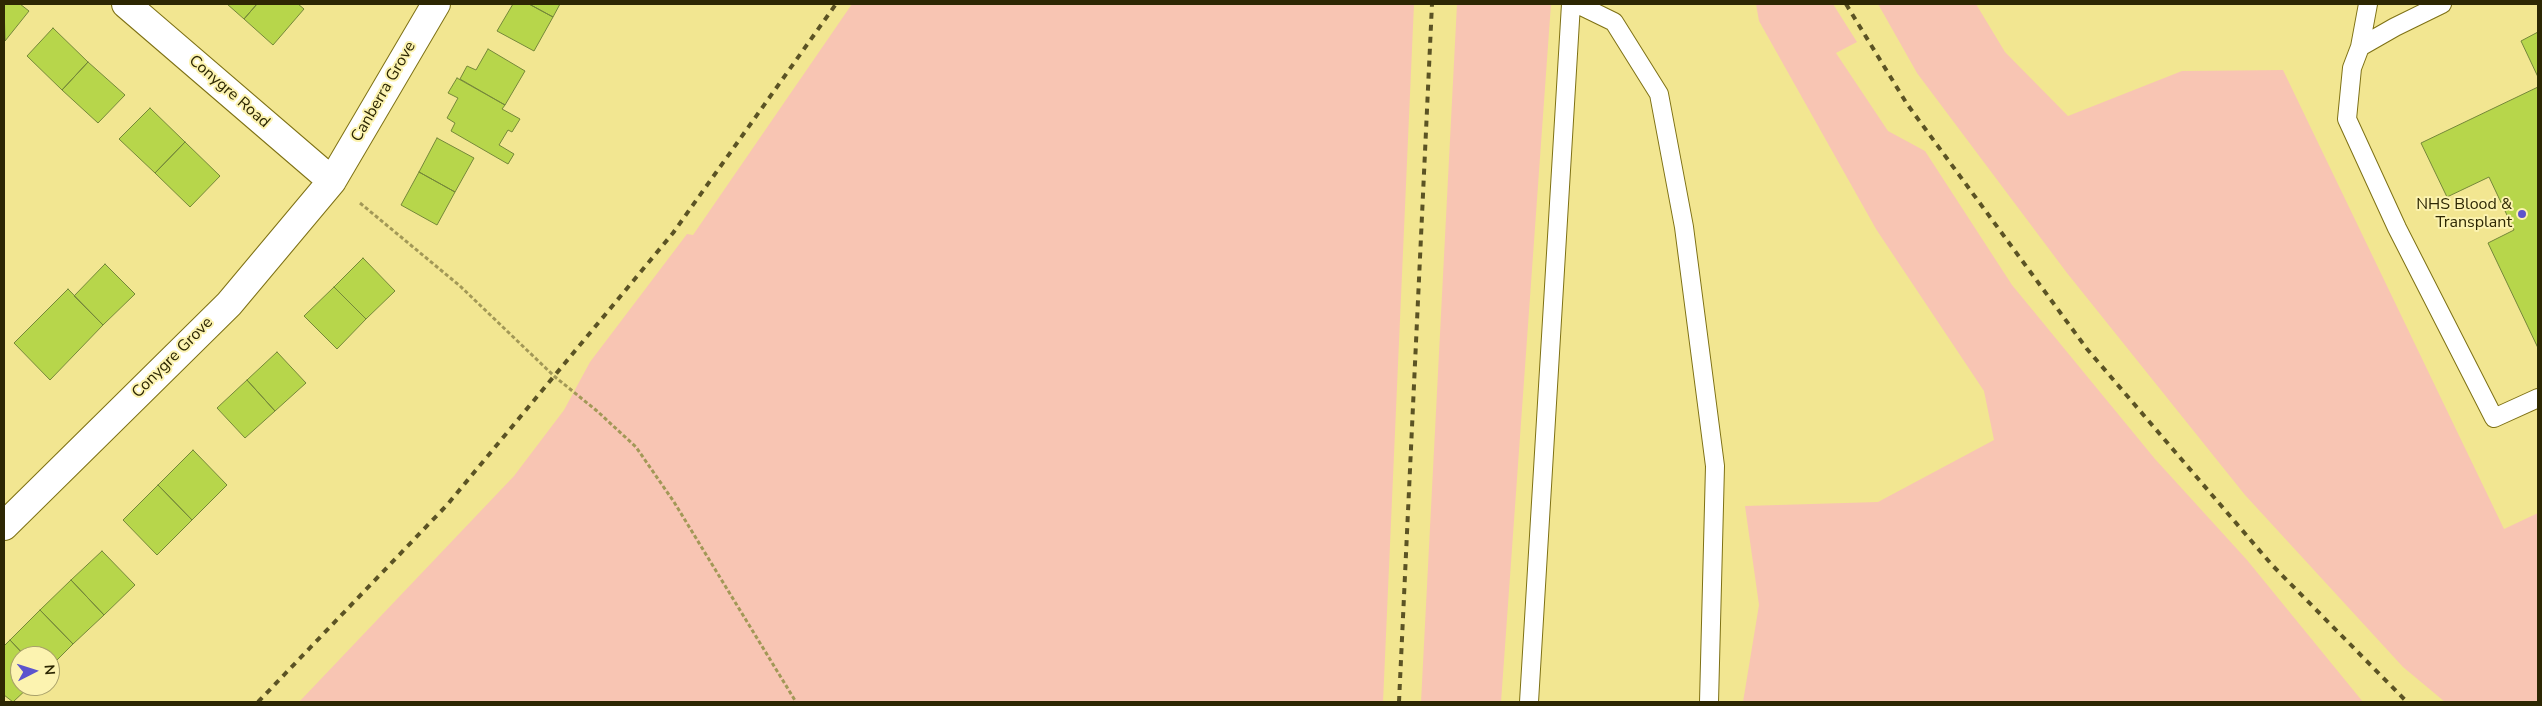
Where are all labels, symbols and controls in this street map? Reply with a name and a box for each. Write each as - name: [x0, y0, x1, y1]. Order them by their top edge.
- street label: Canberra Grove: [348, 38, 420, 146]
- street label: Conygre Road: [185, 52, 273, 132]
- place label: NHS Blood & Transplant: [2416, 195, 2512, 233]
- marker: NHS Blood & Transplant: [2516, 208, 2528, 220]
- street label: Conygre Grove: [129, 314, 217, 402]
- north arrow: [10, 646, 60, 696]
- text: N: [40, 664, 59, 676]

